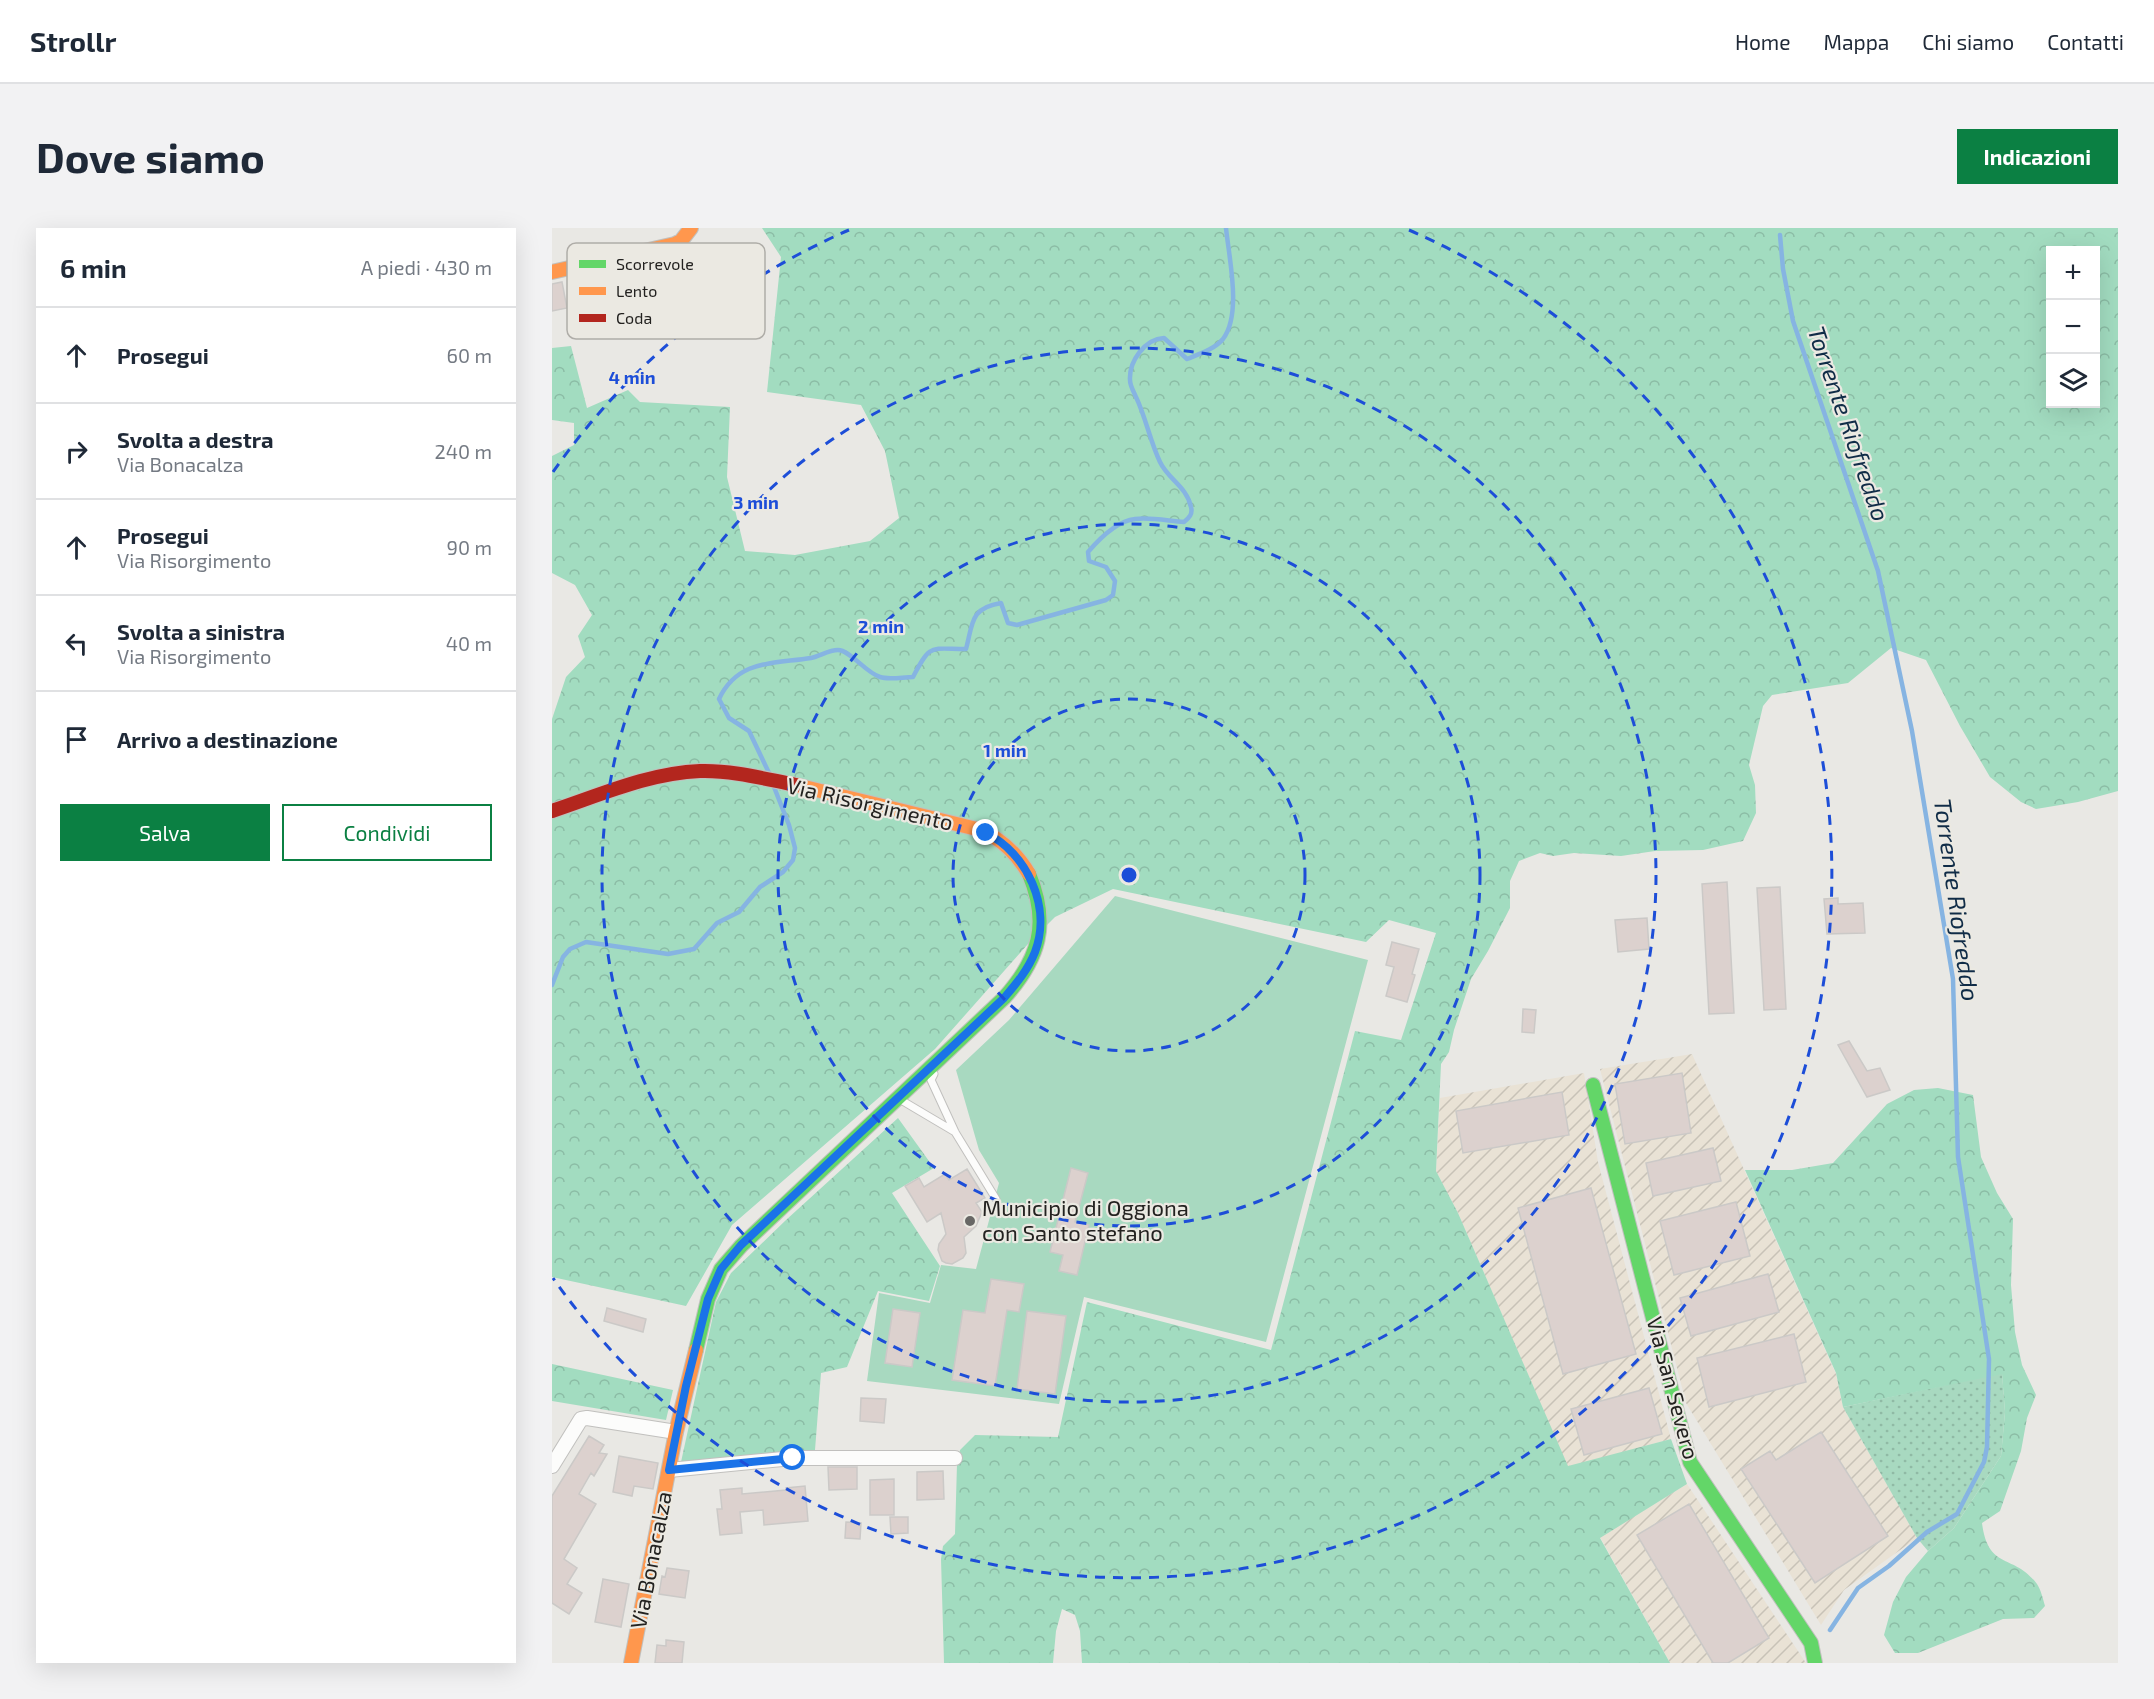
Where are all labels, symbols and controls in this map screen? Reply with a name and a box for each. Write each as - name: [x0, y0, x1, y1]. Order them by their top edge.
- text: Strollr: [30, 24, 116, 58]
- text: Home: [1735, 29, 1791, 54]
- text: Mappa: [1824, 29, 1889, 54]
- text: Chi siamo: [1922, 29, 2014, 54]
- text: Contatti: [2047, 29, 2124, 54]
- button: Indicazioni: [1957, 129, 2118, 184]
- text: Dove siamo: [36, 131, 265, 181]
- legend: [567, 243, 765, 339]
- map controls: [2046, 246, 2100, 408]
- button: +: [2046, 246, 2100, 300]
- text: 6 min: [60, 252, 127, 283]
- text: Scorrevole: [616, 254, 694, 273]
- text: A piedi · 430 m: [361, 255, 492, 279]
- text: Lento: [616, 281, 657, 300]
- button: −: [2046, 300, 2100, 354]
- text: Coda: [616, 308, 652, 327]
- water label: Torrente Riofreddo: [1802, 322, 1896, 525]
- icon: ahead: [60, 339, 93, 372]
- text: Prosegui: [117, 342, 209, 368]
- text: 60 m: [447, 343, 492, 367]
- button: layers: [2046, 354, 2100, 408]
- text: 4 min: [609, 366, 656, 388]
- text: Svolta a destra: [117, 426, 274, 452]
- icon: right: [60, 435, 93, 468]
- text: 240 m: [434, 439, 492, 463]
- text: Via Bonacalza: [117, 452, 244, 476]
- text: 3 min: [733, 491, 779, 513]
- text: Prosegui: [117, 522, 209, 548]
- icon: ahead: [60, 531, 93, 564]
- text: 90 m: [447, 535, 492, 559]
- text: Via Risorgimento: [117, 548, 271, 572]
- text: 2 min: [858, 615, 904, 637]
- text: Svolta a sinistra: [117, 618, 285, 644]
- icon: left: [60, 627, 93, 660]
- text: 40 m: [446, 631, 492, 655]
- text: Via Risorgimento: [117, 644, 271, 668]
- icon: arrive: [60, 723, 93, 756]
- text: Arrivo a destinazione: [117, 726, 338, 752]
- text: 1 min: [983, 739, 1027, 761]
- street label: Via Risorgimento: [785, 771, 956, 835]
- water label: Torrente Riofreddo: [1929, 797, 1986, 1003]
- button: Salva: [60, 804, 270, 861]
- button: Condividi: [282, 804, 492, 861]
- route end: [972, 819, 998, 845]
- centre of rings: [1119, 865, 1139, 885]
- place label: Municipio di Oggiona con Santo stefano: [982, 1194, 1189, 1245]
- marker: Municipio di Oggiona con Santo stefano: [963, 1214, 977, 1228]
- street label: Via San Severo: [1642, 1314, 1705, 1462]
- route start: [779, 1444, 805, 1470]
- street label: Via Bonacalza: [624, 1489, 676, 1631]

